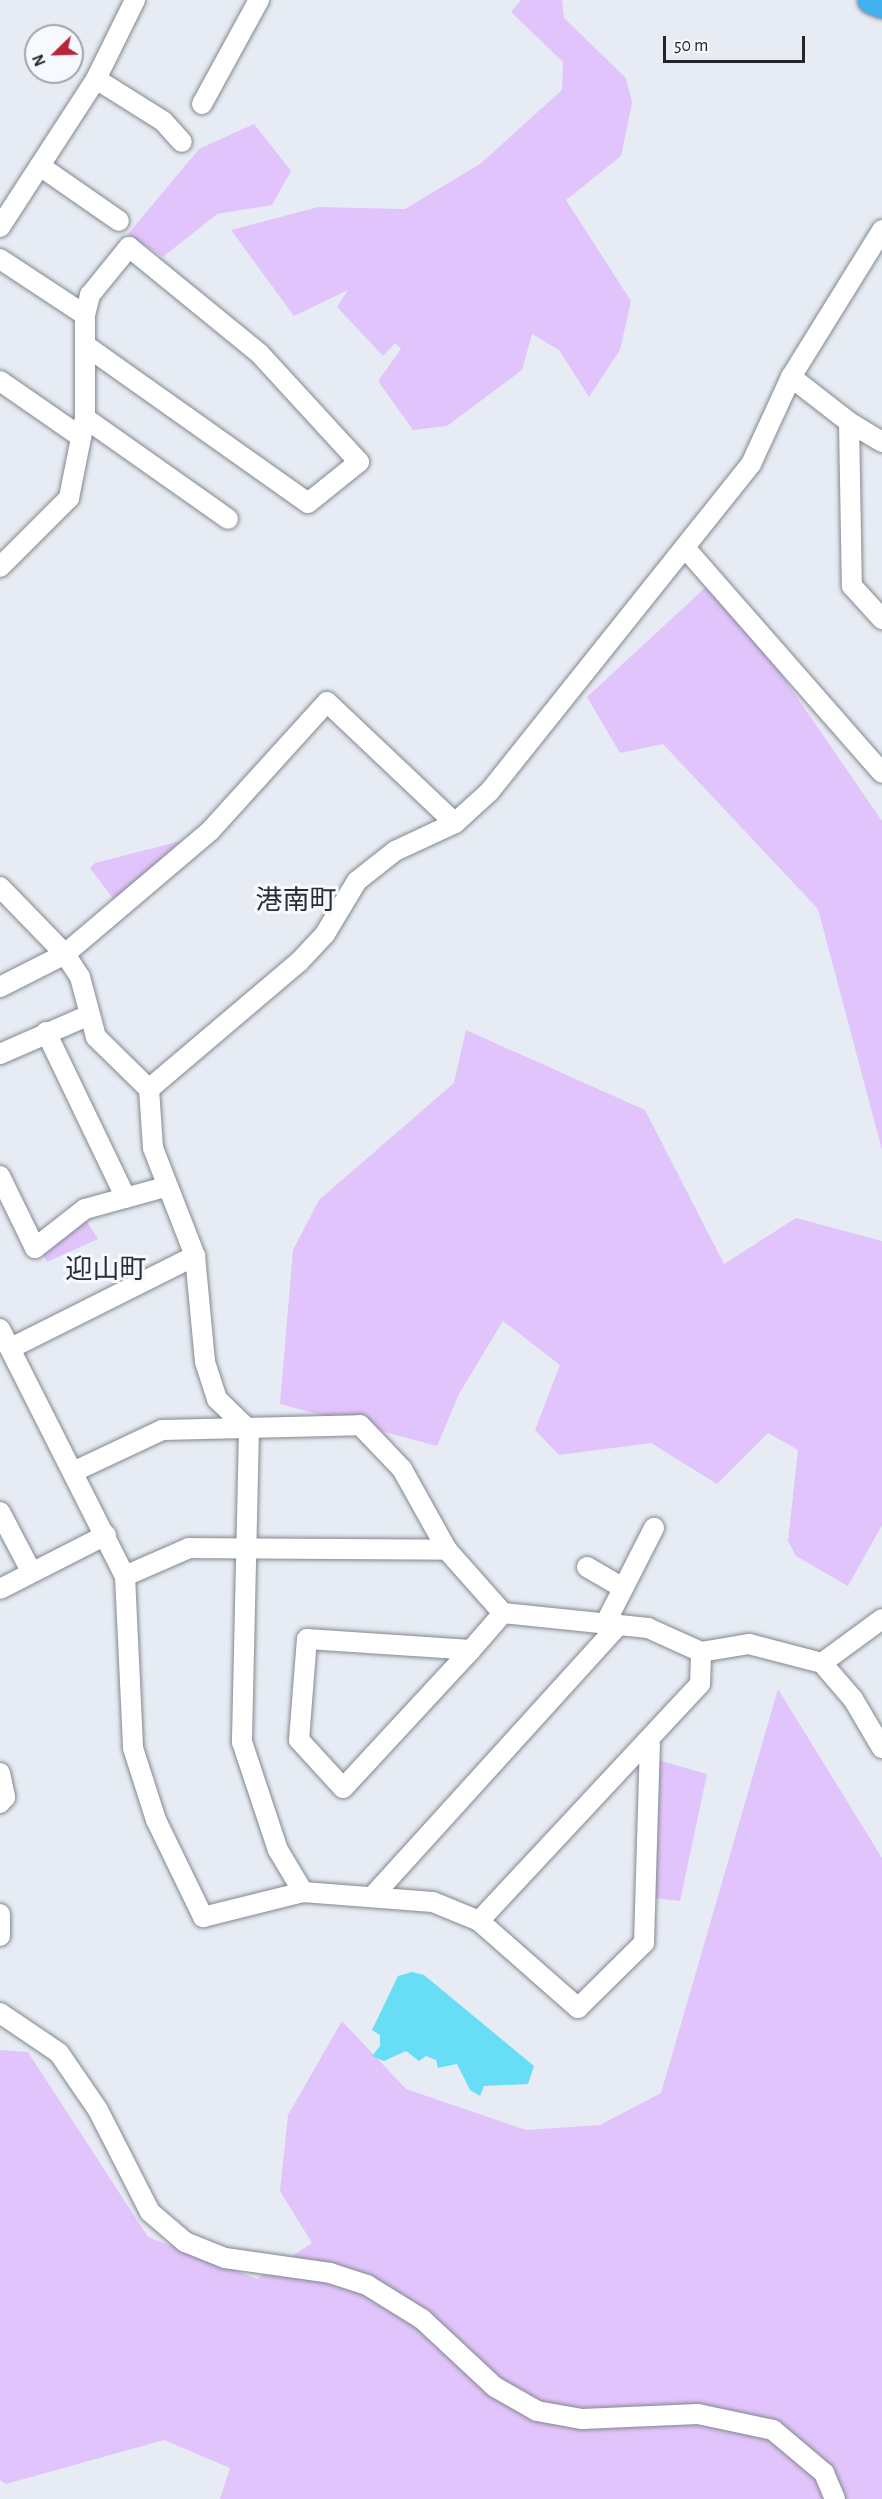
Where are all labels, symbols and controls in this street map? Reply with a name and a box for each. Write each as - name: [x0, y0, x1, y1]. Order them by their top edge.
- north arrow: [24, 24, 84, 84]
- scale bar: [666, 24, 808, 62]
- text: 50 m: [674, 37, 708, 55]
- text: N: [30, 52, 49, 68]
- district label: 港南町: [256, 885, 336, 917]
- district label: 迎山町: [66, 1254, 146, 1286]

